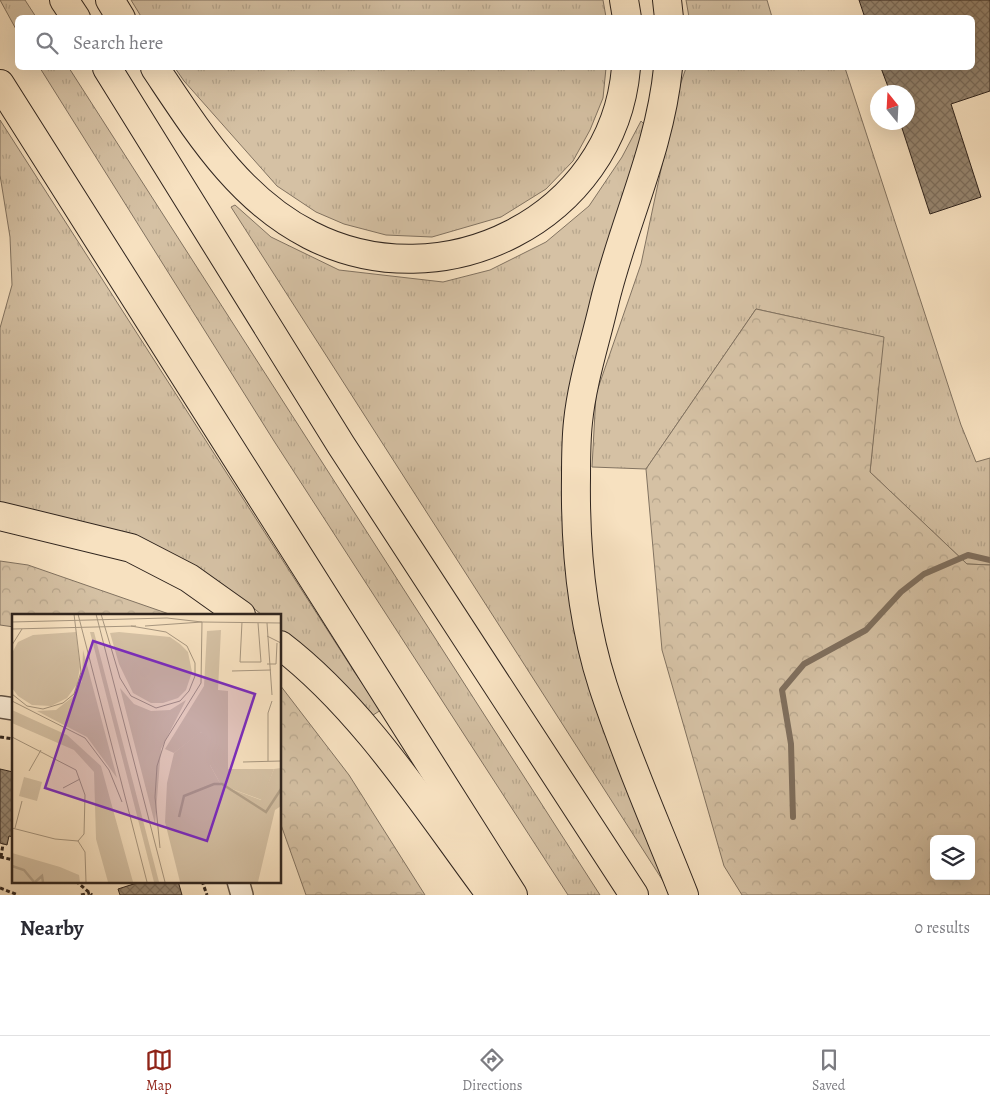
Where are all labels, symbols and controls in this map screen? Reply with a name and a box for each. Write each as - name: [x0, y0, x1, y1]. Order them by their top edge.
- search box: [15, 15, 975, 70]
- icon: search: [33, 29, 61, 57]
- text: Search here: [73, 30, 163, 56]
- north arrow: [870, 85, 915, 130]
- inset map: [12, 614, 281, 882]
- map controls: [930, 835, 975, 880]
- button: layers: [930, 835, 975, 880]
- text: Nearby: [20, 914, 83, 942]
- text: 0 results: [914, 917, 970, 939]
- tab: Map: [145, 1046, 173, 1095]
- tab: Directions: [462, 1046, 522, 1095]
- tab: Saved: [812, 1046, 845, 1095]

